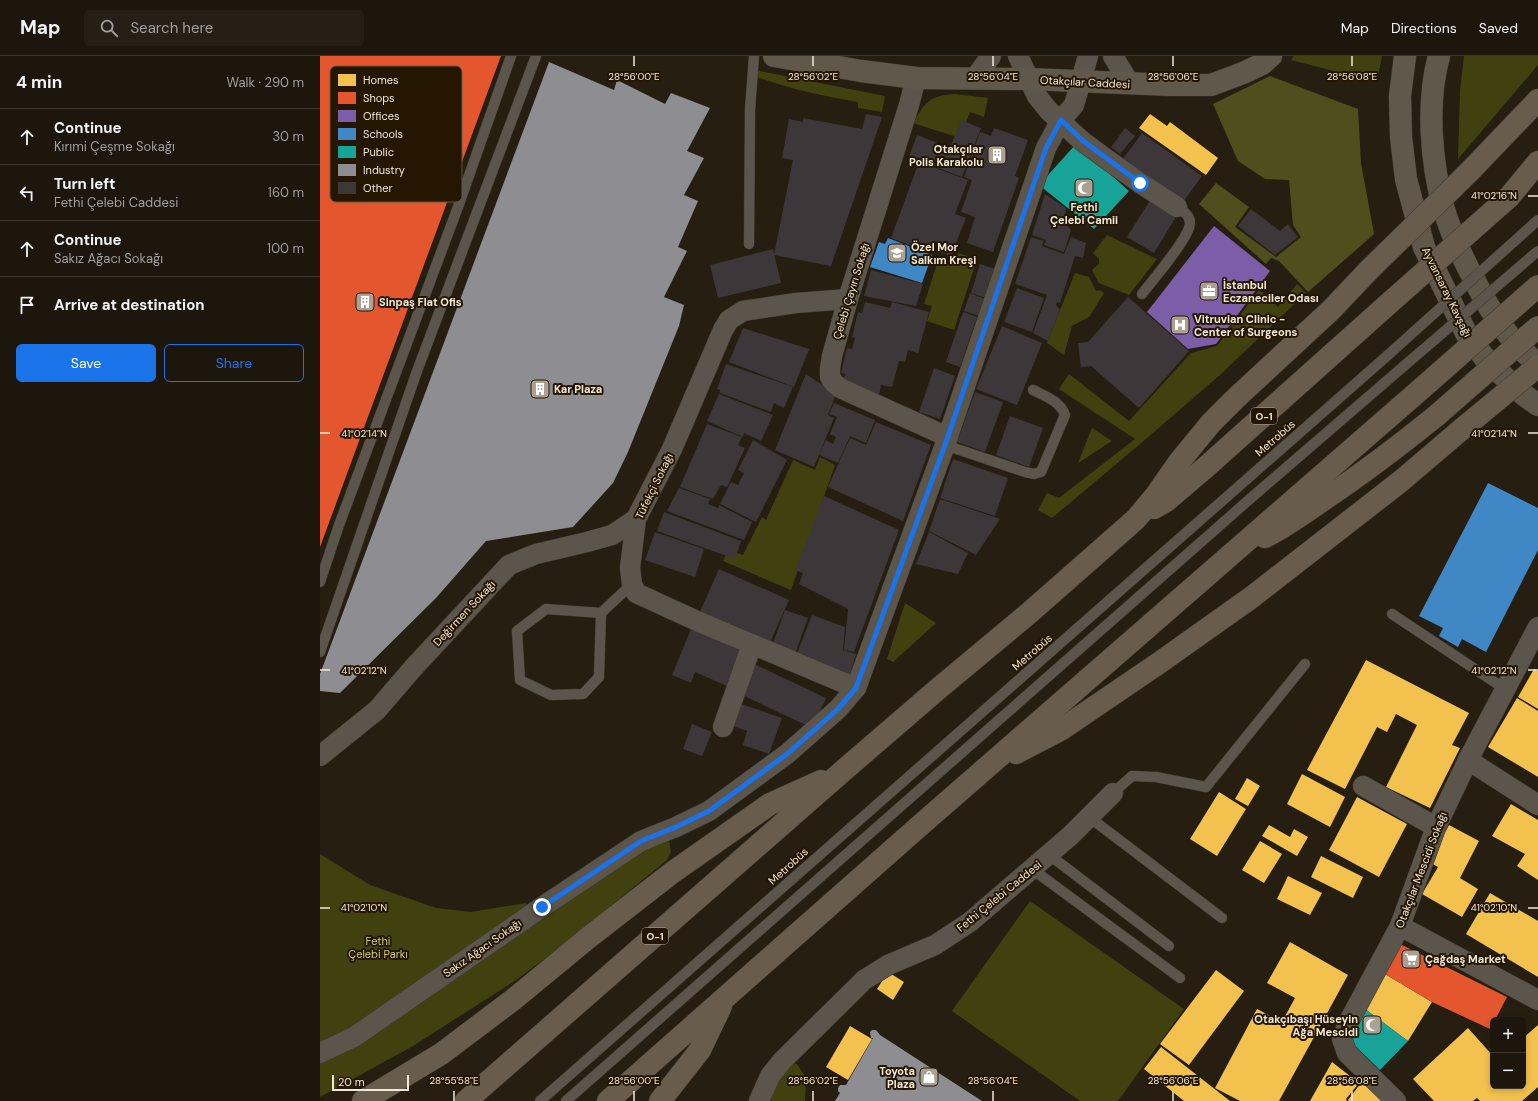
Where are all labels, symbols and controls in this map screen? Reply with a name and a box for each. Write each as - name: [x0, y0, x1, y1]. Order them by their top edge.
- search box: [84, 10, 364, 46]
- text: Map: [20, 15, 60, 40]
- icon: search: [98, 17, 120, 39]
- text: Search here: [130, 18, 213, 38]
- text: Map: [1341, 19, 1369, 37]
- text: Directions: [1391, 19, 1457, 37]
- text: Saved: [1479, 19, 1518, 37]
- legend: [330, 66, 462, 202]
- text: 28°56'00"E: [608, 70, 660, 83]
- text: 28°56'02"E: [788, 70, 838, 83]
- text: 28°56'04"E: [968, 70, 1019, 83]
- text: 28°56'06"E: [1148, 70, 1199, 83]
- text: 28°56'08"E: [1327, 70, 1378, 83]
- text: 4 min: [16, 71, 62, 93]
- text: Homes: [363, 73, 399, 87]
- street label: Otakçılar Caddesi: [1040, 73, 1130, 91]
- text: Walk · 290 m: [227, 74, 304, 91]
- text: Shops: [363, 91, 395, 105]
- text: Offices: [363, 109, 400, 123]
- text: Continue: [54, 118, 122, 138]
- icon: ahead: [16, 126, 38, 148]
- text: Schools: [363, 127, 403, 141]
- text: 30 m: [272, 128, 304, 145]
- text: Kırımi Çeşme Sokağı: [54, 138, 175, 155]
- place label: Otakçılar Polis Karakolu: [909, 142, 983, 169]
- building icon: Otakçılar Polis Karakolu: [986, 144, 1008, 166]
- text: Public: [363, 145, 394, 159]
- text: Industry: [363, 163, 405, 177]
- text: Turn left: [54, 174, 115, 194]
- route start: [1131, 174, 1149, 192]
- mosque icon: Fethi Çelebi Camii: [1073, 177, 1095, 199]
- text: Other: [363, 181, 392, 195]
- icon: left: [16, 182, 38, 204]
- text: 160 m: [268, 184, 304, 201]
- text: 41°02'16"N: [1471, 189, 1517, 202]
- text: Fethi Çelebi Caddesi: [54, 194, 178, 211]
- place label: Fethi Çelebi Camii: [1050, 200, 1118, 227]
- text: Continue: [54, 230, 122, 250]
- icon: ahead: [16, 238, 38, 260]
- text: 100 m: [267, 240, 304, 257]
- place label: Özel Mor Salkım Kreşi: [911, 240, 976, 267]
- street label: Çelebi Çayırı Sokağı: [830, 241, 872, 341]
- school or university icon: Özel Mor Salkım Kreşi: [886, 242, 908, 264]
- street label: Ayvansaray Kavşağı: [1419, 245, 1475, 339]
- text: Sakız Ağacı Sokağı: [54, 250, 163, 267]
- place label: İstanbul Eczaneciler Odası: [1223, 278, 1319, 305]
- office icon: İstanbul Eczaneciler Odası: [1198, 280, 1220, 302]
- building icon: Sinpaş Flat Ofis: [354, 291, 376, 313]
- icon: arrive: [16, 294, 38, 316]
- text: Arrive at destination: [54, 295, 205, 315]
- place label: Sinpaş Flat Ofis: [379, 295, 462, 309]
- place label: Vitruvian Clinic - Center of Surgeons: [1194, 312, 1297, 339]
- hospital icon: Vitruvian Clinic - Center of Surgeons: [1169, 314, 1191, 336]
- button: Save: [16, 344, 156, 382]
- button: Share: [164, 344, 304, 382]
- building icon: Kar Plaza: [529, 378, 551, 400]
- place label: Kar Plaza: [554, 382, 602, 396]
- road number: O-1: [1251, 408, 1277, 424]
- street label: Metrobüs: [1252, 417, 1298, 459]
- text: 41°02'14"N: [341, 427, 387, 440]
- text: 41°02'14"N: [1471, 427, 1517, 440]
- street label: Tüfekçi Sokağı: [632, 451, 676, 521]
- street label: Değirmen Sokağı: [430, 577, 498, 649]
- street label: Metrobüs: [1009, 631, 1055, 673]
- text: 41°02'12"N: [341, 664, 387, 677]
- text: 41°02'12"N: [1471, 664, 1517, 677]
- street label: Otakçılar Mescidi Sokağı: [1392, 810, 1450, 930]
- street label: Metrobüs: [765, 844, 811, 888]
- street label: Fethi Çelebi Caddesi: [954, 857, 1044, 935]
- route end: [533, 898, 551, 916]
- text: 41°02'10"N: [341, 901, 387, 914]
- text: 41°02'10"N: [1471, 901, 1517, 914]
- street label: Sakız Ağacı Sokağı: [440, 916, 524, 980]
- road number: O-1: [642, 928, 668, 944]
- park label: Fethi Çelebi Parkı: [348, 934, 408, 961]
- supermarket icon: Çağdaş Market: [1400, 948, 1422, 970]
- place label: Çağdaş Market: [1425, 952, 1506, 966]
- place label: Otakçıbaşı Hüseyin Ağa Mescidi: [1254, 1012, 1358, 1039]
- mosque icon: Otakçıbaşı Hüseyin Ağa Mescidi: [1361, 1014, 1383, 1036]
- map controls: [1490, 1017, 1526, 1089]
- button: +: [1490, 1017, 1526, 1053]
- button: −: [1490, 1053, 1526, 1089]
- place label: Toyota Plaza: [879, 1064, 915, 1091]
- shop icon: Toyota Plaza: [918, 1066, 940, 1088]
- scale bar: [332, 1073, 409, 1092]
- text: 28°55'58"E: [429, 1074, 479, 1087]
- text: 28°56'00"E: [608, 1074, 660, 1087]
- text: 28°56'02"E: [788, 1074, 838, 1087]
- text: 28°56'04"E: [968, 1074, 1019, 1087]
- text: 28°56'06"E: [1148, 1074, 1199, 1087]
- text: 28°56'08"E: [1327, 1074, 1378, 1087]
- text: 20 m: [338, 1075, 364, 1089]

